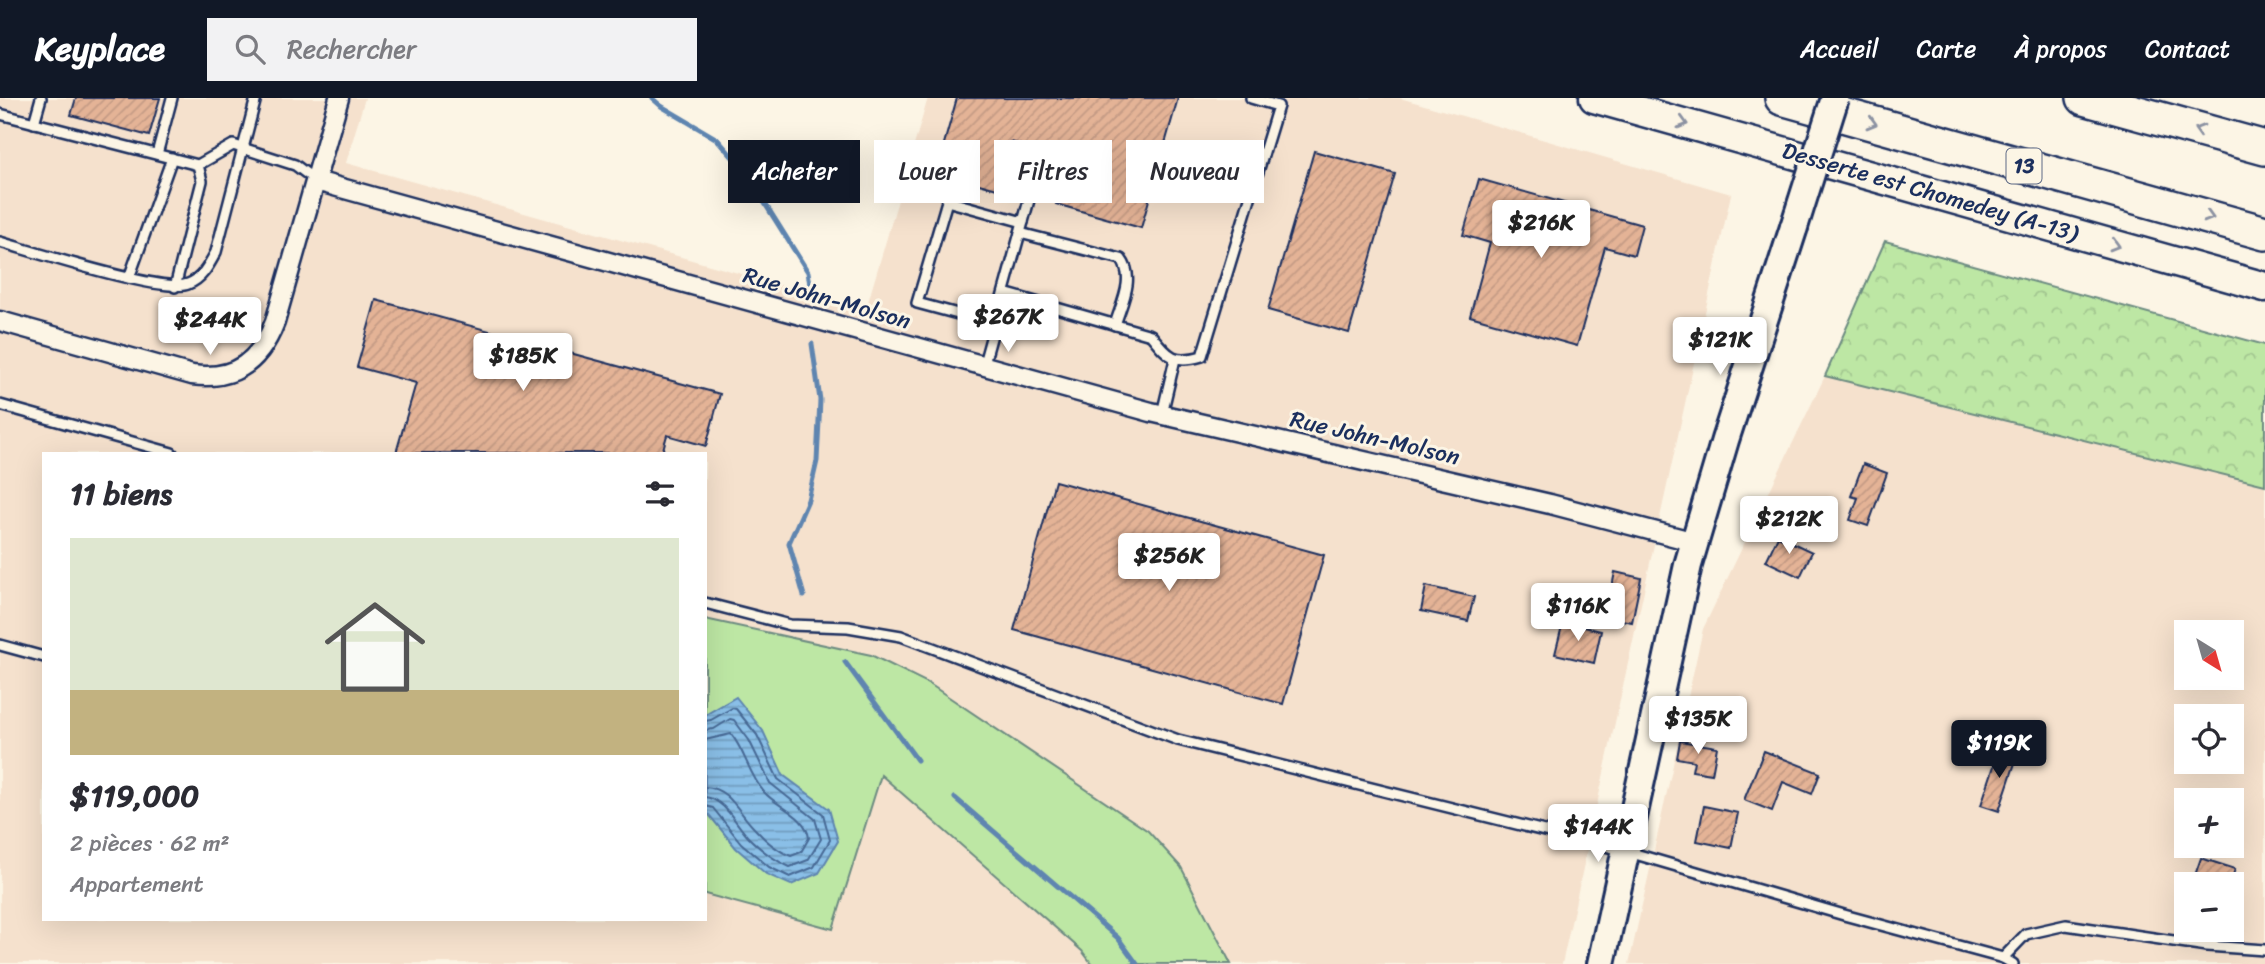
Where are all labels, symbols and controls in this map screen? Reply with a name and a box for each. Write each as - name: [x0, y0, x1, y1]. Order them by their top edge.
- search box: [207, 18, 697, 81]
- text: Keyplace: [35, 20, 165, 78]
- text: Rechercher: [287, 26, 416, 72]
- text: Accueil: [1800, 28, 1879, 70]
- text: Carte: [1917, 28, 1976, 70]
- text: À propos: [2014, 28, 2107, 70]
- text: Contact: [2145, 28, 2230, 70]
- icon: search: [231, 30, 269, 68]
- one-way arrow: [1677, 115, 1689, 129]
- one-way arrow: [1865, 115, 1877, 129]
- one-way arrow: [2193, 124, 2205, 138]
- street label: Desserte est Chomedey (A-13): [1777, 130, 2085, 254]
- chip: Acheter: [728, 140, 860, 203]
- chip: Louer: [874, 140, 980, 203]
- chip: Filtres: [994, 140, 1112, 203]
- chip: Nouveau: [1126, 140, 1264, 203]
- road number: 13: [2007, 148, 2042, 184]
- pin: $216K: [1492, 200, 1590, 260]
- text: $216K: [1508, 202, 1574, 243]
- one-way arrow: [2202, 209, 2214, 224]
- one-way arrow: [2108, 236, 2120, 251]
- street label: Rue John-Molson: [738, 254, 916, 342]
- pin: $267K: [959, 294, 1057, 354]
- text: $267K: [974, 296, 1042, 337]
- pin: $244K: [161, 298, 259, 357]
- text: $244K: [174, 299, 246, 340]
- pin: $121K: [1671, 317, 1769, 377]
- text: $121K: [1689, 319, 1751, 360]
- pin: $185K: [474, 334, 572, 393]
- text: $185K: [489, 335, 557, 376]
- street label: Rue John-Molson: [1286, 399, 1464, 477]
- text: 11 biens: [70, 467, 172, 521]
- icon: filters: [641, 475, 679, 513]
- pin: $212K: [1740, 496, 1838, 556]
- text: $212K: [1756, 498, 1822, 539]
- pin: $256K: [1120, 533, 1218, 593]
- text: $256K: [1134, 535, 1204, 576]
- icon: home: [312, 584, 438, 710]
- pin: $116K: [1529, 584, 1627, 643]
- text: $116K: [1547, 585, 1609, 626]
- north arrow: [2174, 620, 2244, 690]
- map controls: [2174, 620, 2244, 942]
- pin: $135K: [1649, 696, 1747, 756]
- text: $135K: [1665, 698, 1731, 739]
- button: locate: [2174, 704, 2244, 774]
- pin: $119K: [1950, 720, 2048, 780]
- text: $119K: [1967, 722, 2031, 763]
- text: $119,000: [70, 769, 199, 823]
- button: +: [2174, 788, 2244, 858]
- pin: $144K: [1549, 804, 1647, 864]
- text: $144K: [1564, 806, 1632, 847]
- text: 2 pièces · 62 m²: [70, 823, 229, 864]
- text: Appartement: [70, 864, 204, 905]
- button: −: [2174, 872, 2244, 942]

